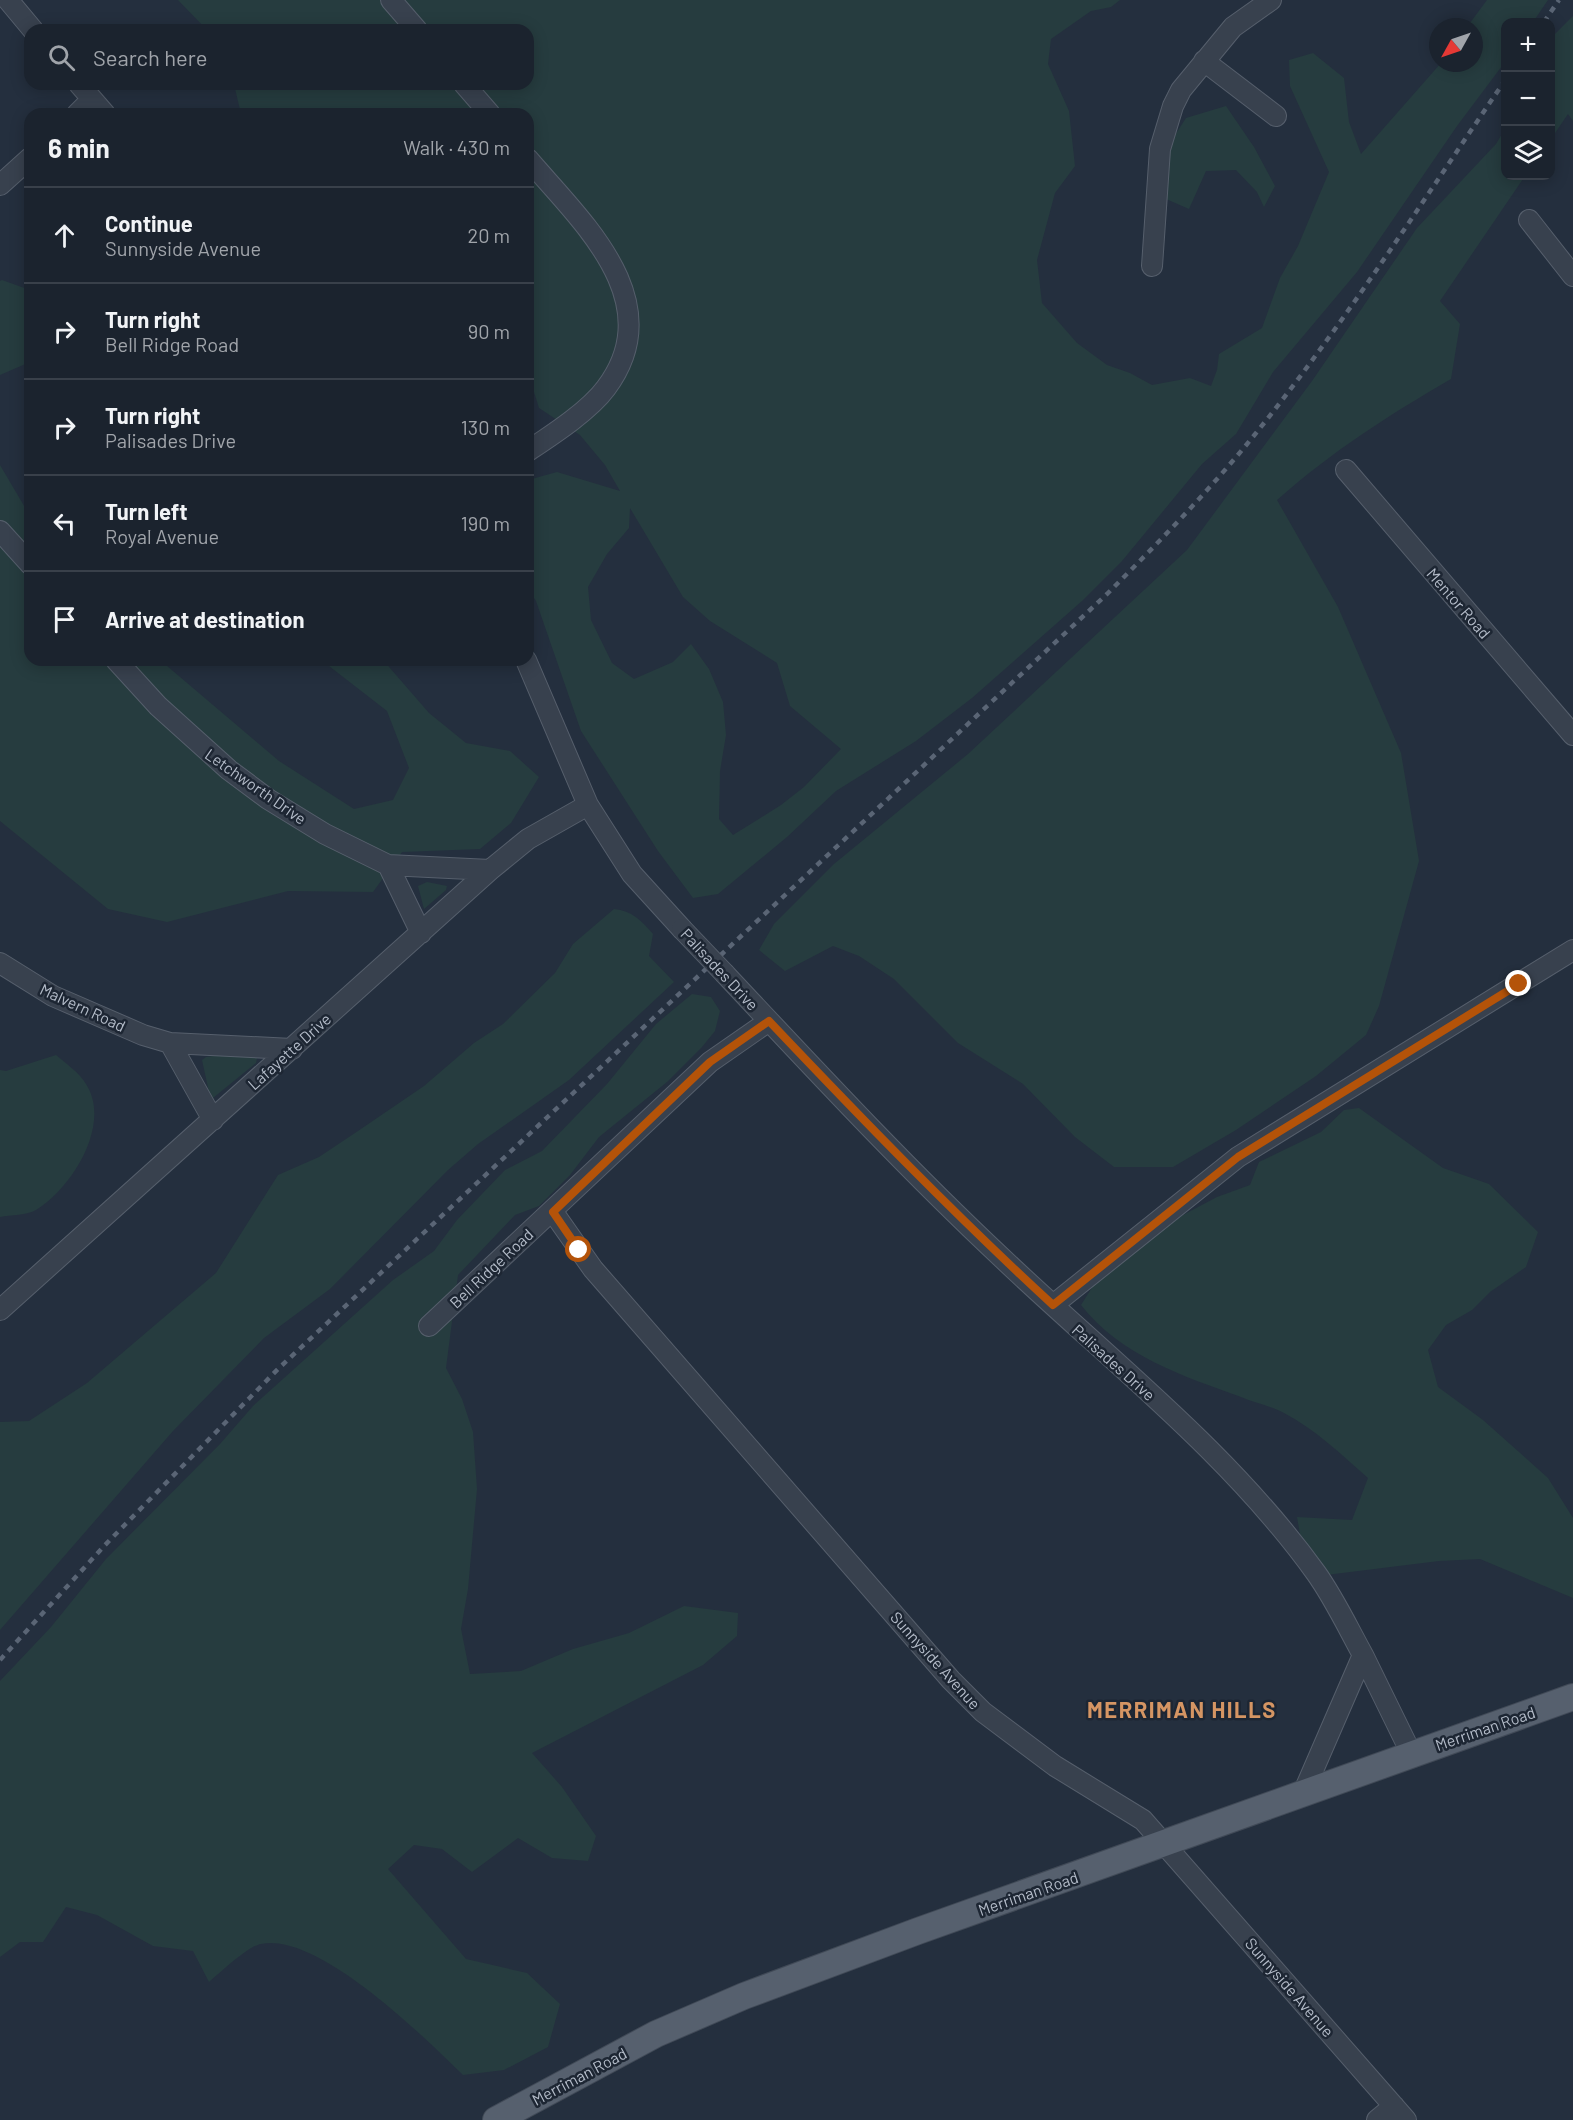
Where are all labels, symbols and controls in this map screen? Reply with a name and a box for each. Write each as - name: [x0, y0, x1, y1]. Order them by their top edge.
- north arrow: [1429, 18, 1483, 72]
- map controls: [1501, 18, 1555, 180]
- button: +: [1501, 18, 1555, 72]
- search box: [24, 24, 534, 90]
- icon: search: [45, 41, 78, 74]
- text: Search here: [93, 44, 207, 70]
- button: −: [1501, 72, 1555, 126]
- button: layers: [1501, 126, 1555, 180]
- text: 6 min: [48, 132, 110, 163]
- text: Walk · 430 m: [403, 135, 510, 159]
- text: Continue: [105, 210, 193, 236]
- icon: ahead: [48, 219, 81, 252]
- text: 20 m: [467, 223, 510, 247]
- text: Sunnyside Avenue: [105, 236, 261, 260]
- text: Turn right: [105, 306, 200, 332]
- icon: right: [48, 315, 81, 348]
- text: 90 m: [468, 319, 510, 343]
- text: Bell Ridge Road: [105, 332, 239, 356]
- text: Turn right: [105, 402, 200, 428]
- icon: right: [48, 411, 81, 444]
- text: 130 m: [461, 415, 510, 439]
- text: Palisades Drive: [105, 428, 236, 452]
- text: Turn left: [105, 498, 188, 524]
- icon: left: [48, 507, 81, 540]
- text: 190 m: [461, 511, 510, 535]
- text: Royal Avenue: [105, 524, 219, 548]
- street label: Mentor Road: [1423, 564, 1495, 642]
- icon: arrive: [48, 603, 81, 636]
- text: Arrive at destination: [105, 606, 304, 632]
- street label: Letchworth Drive: [202, 744, 310, 828]
- street label: Palisades Drive: [677, 924, 763, 1014]
- route end: [1505, 970, 1531, 996]
- street label: Malvern Road: [37, 979, 129, 1035]
- street label: Lafayette Drive: [244, 1009, 334, 1093]
- street label: Bell Ridge Road: [445, 1224, 537, 1312]
- route start: [565, 1236, 591, 1262]
- street label: Palisades Drive: [1069, 1320, 1159, 1404]
- street label: Sunnyside Avenue: [887, 1607, 985, 1713]
- district label: MERRIMAN HILLS: [1087, 1696, 1277, 1722]
- street label: Merriman Road: [1433, 1702, 1537, 1754]
- street label: Merriman Road: [976, 1867, 1080, 1919]
- street label: Sunnyside Avenue: [1242, 1934, 1338, 2040]
- street label: Merriman Road: [528, 2043, 630, 2109]

